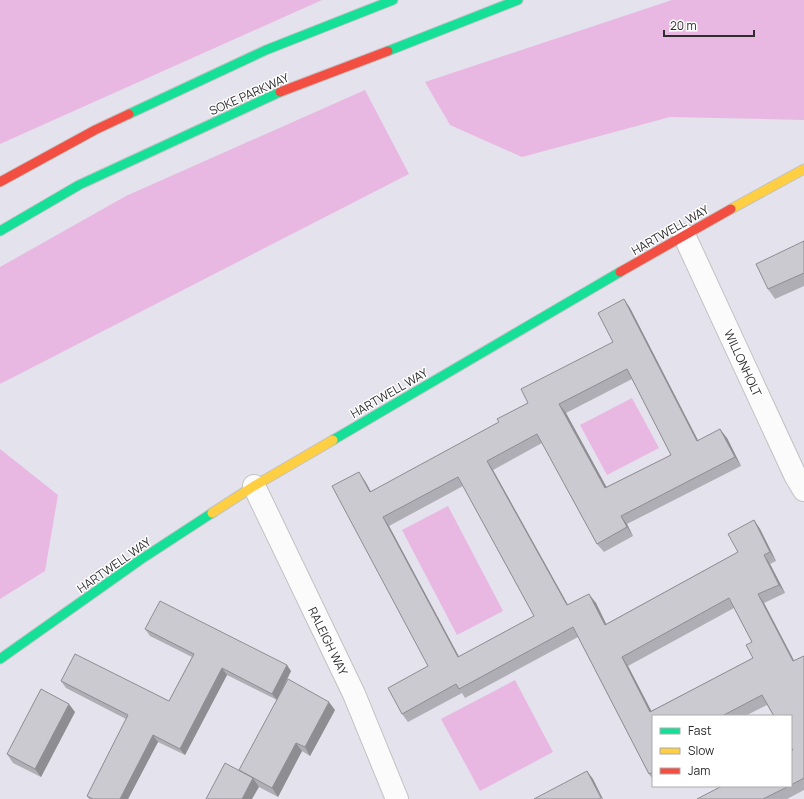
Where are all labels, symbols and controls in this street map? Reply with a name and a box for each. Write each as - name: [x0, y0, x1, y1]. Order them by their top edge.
- scale bar: [664, 12, 754, 38]
- text: 20 m: [670, 17, 697, 34]
- street label: SOKE PARKWAY: [207, 69, 292, 119]
- street label: HARTWELL WAY: [628, 201, 712, 259]
- street label: WILLONHOLT: [720, 327, 766, 400]
- street label: HARTWELL WAY: [347, 364, 431, 422]
- street label: HARTWELL WAY: [74, 533, 155, 597]
- street label: RALEIGH WAY: [304, 604, 352, 678]
- legend: [652, 715, 792, 787]
- text: Fast: [688, 722, 712, 739]
- text: Slow: [688, 742, 714, 759]
- text: Jam: [688, 762, 710, 779]

